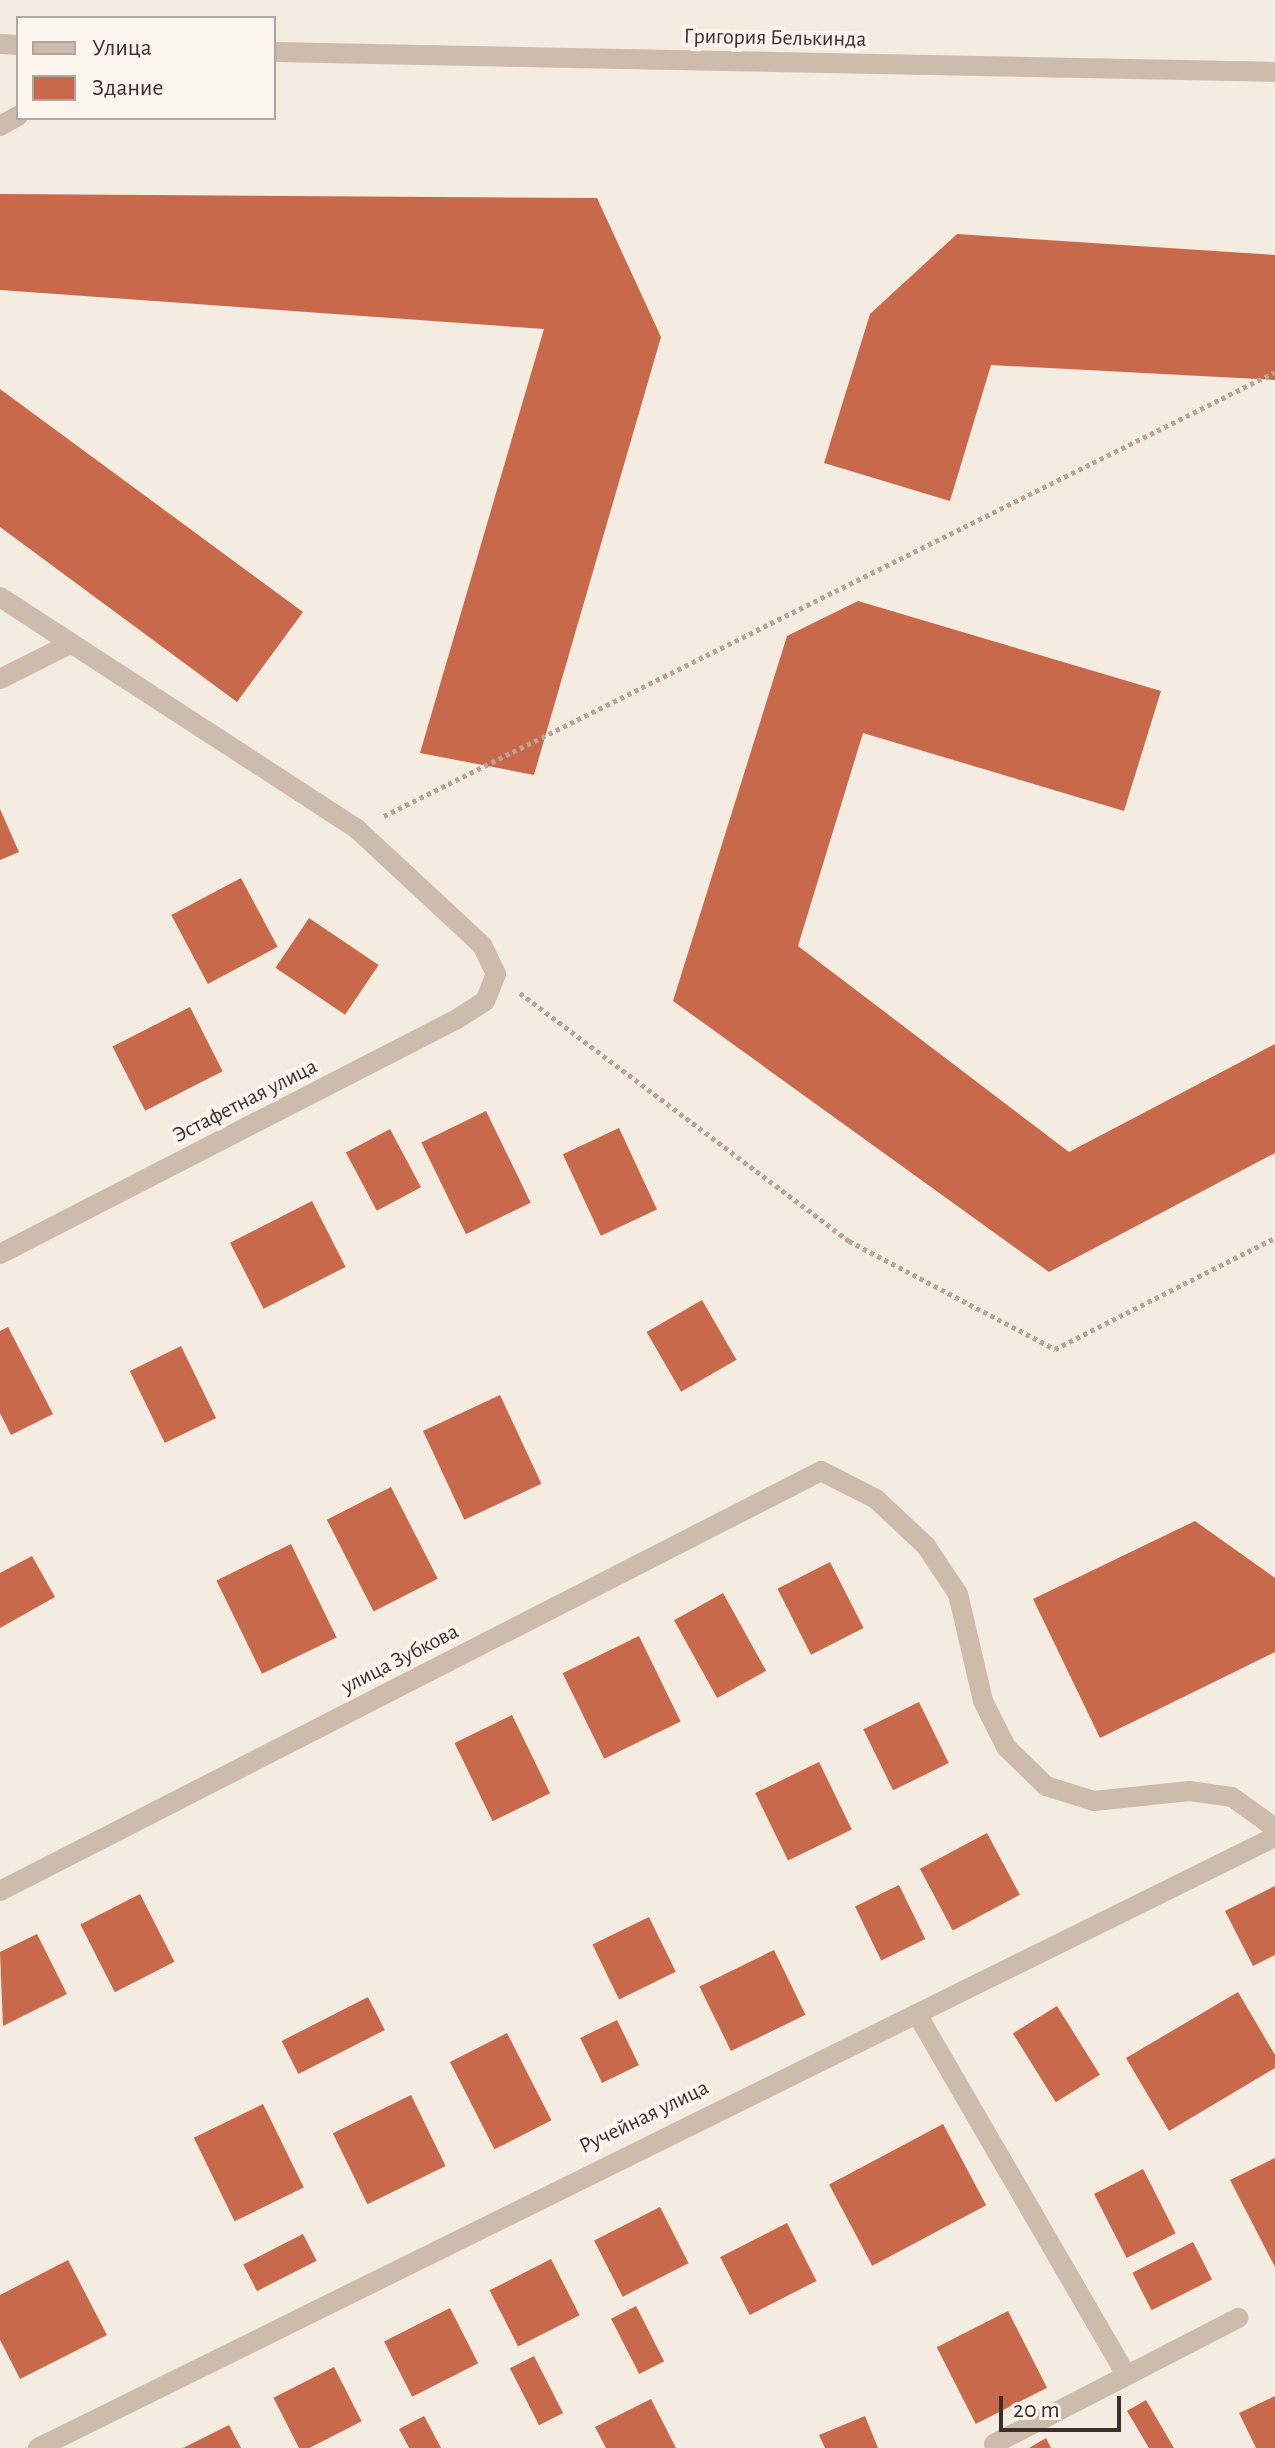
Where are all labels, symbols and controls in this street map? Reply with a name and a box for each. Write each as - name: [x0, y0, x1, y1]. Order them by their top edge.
- legend: [16, 16, 276, 120]
- street label: Григория Белькинда: [683, 23, 867, 53]
- text: Улица: [92, 36, 152, 60]
- text: Здание: [92, 76, 163, 100]
- street label: Эстафетная улица: [168, 1053, 322, 1149]
- street label: улица Зубкова: [337, 1618, 463, 1700]
- street label: Ручейная улица: [575, 2074, 713, 2160]
- scale bar: [1003, 2380, 1125, 2430]
- text: 20 m: [1013, 2398, 1060, 2422]

